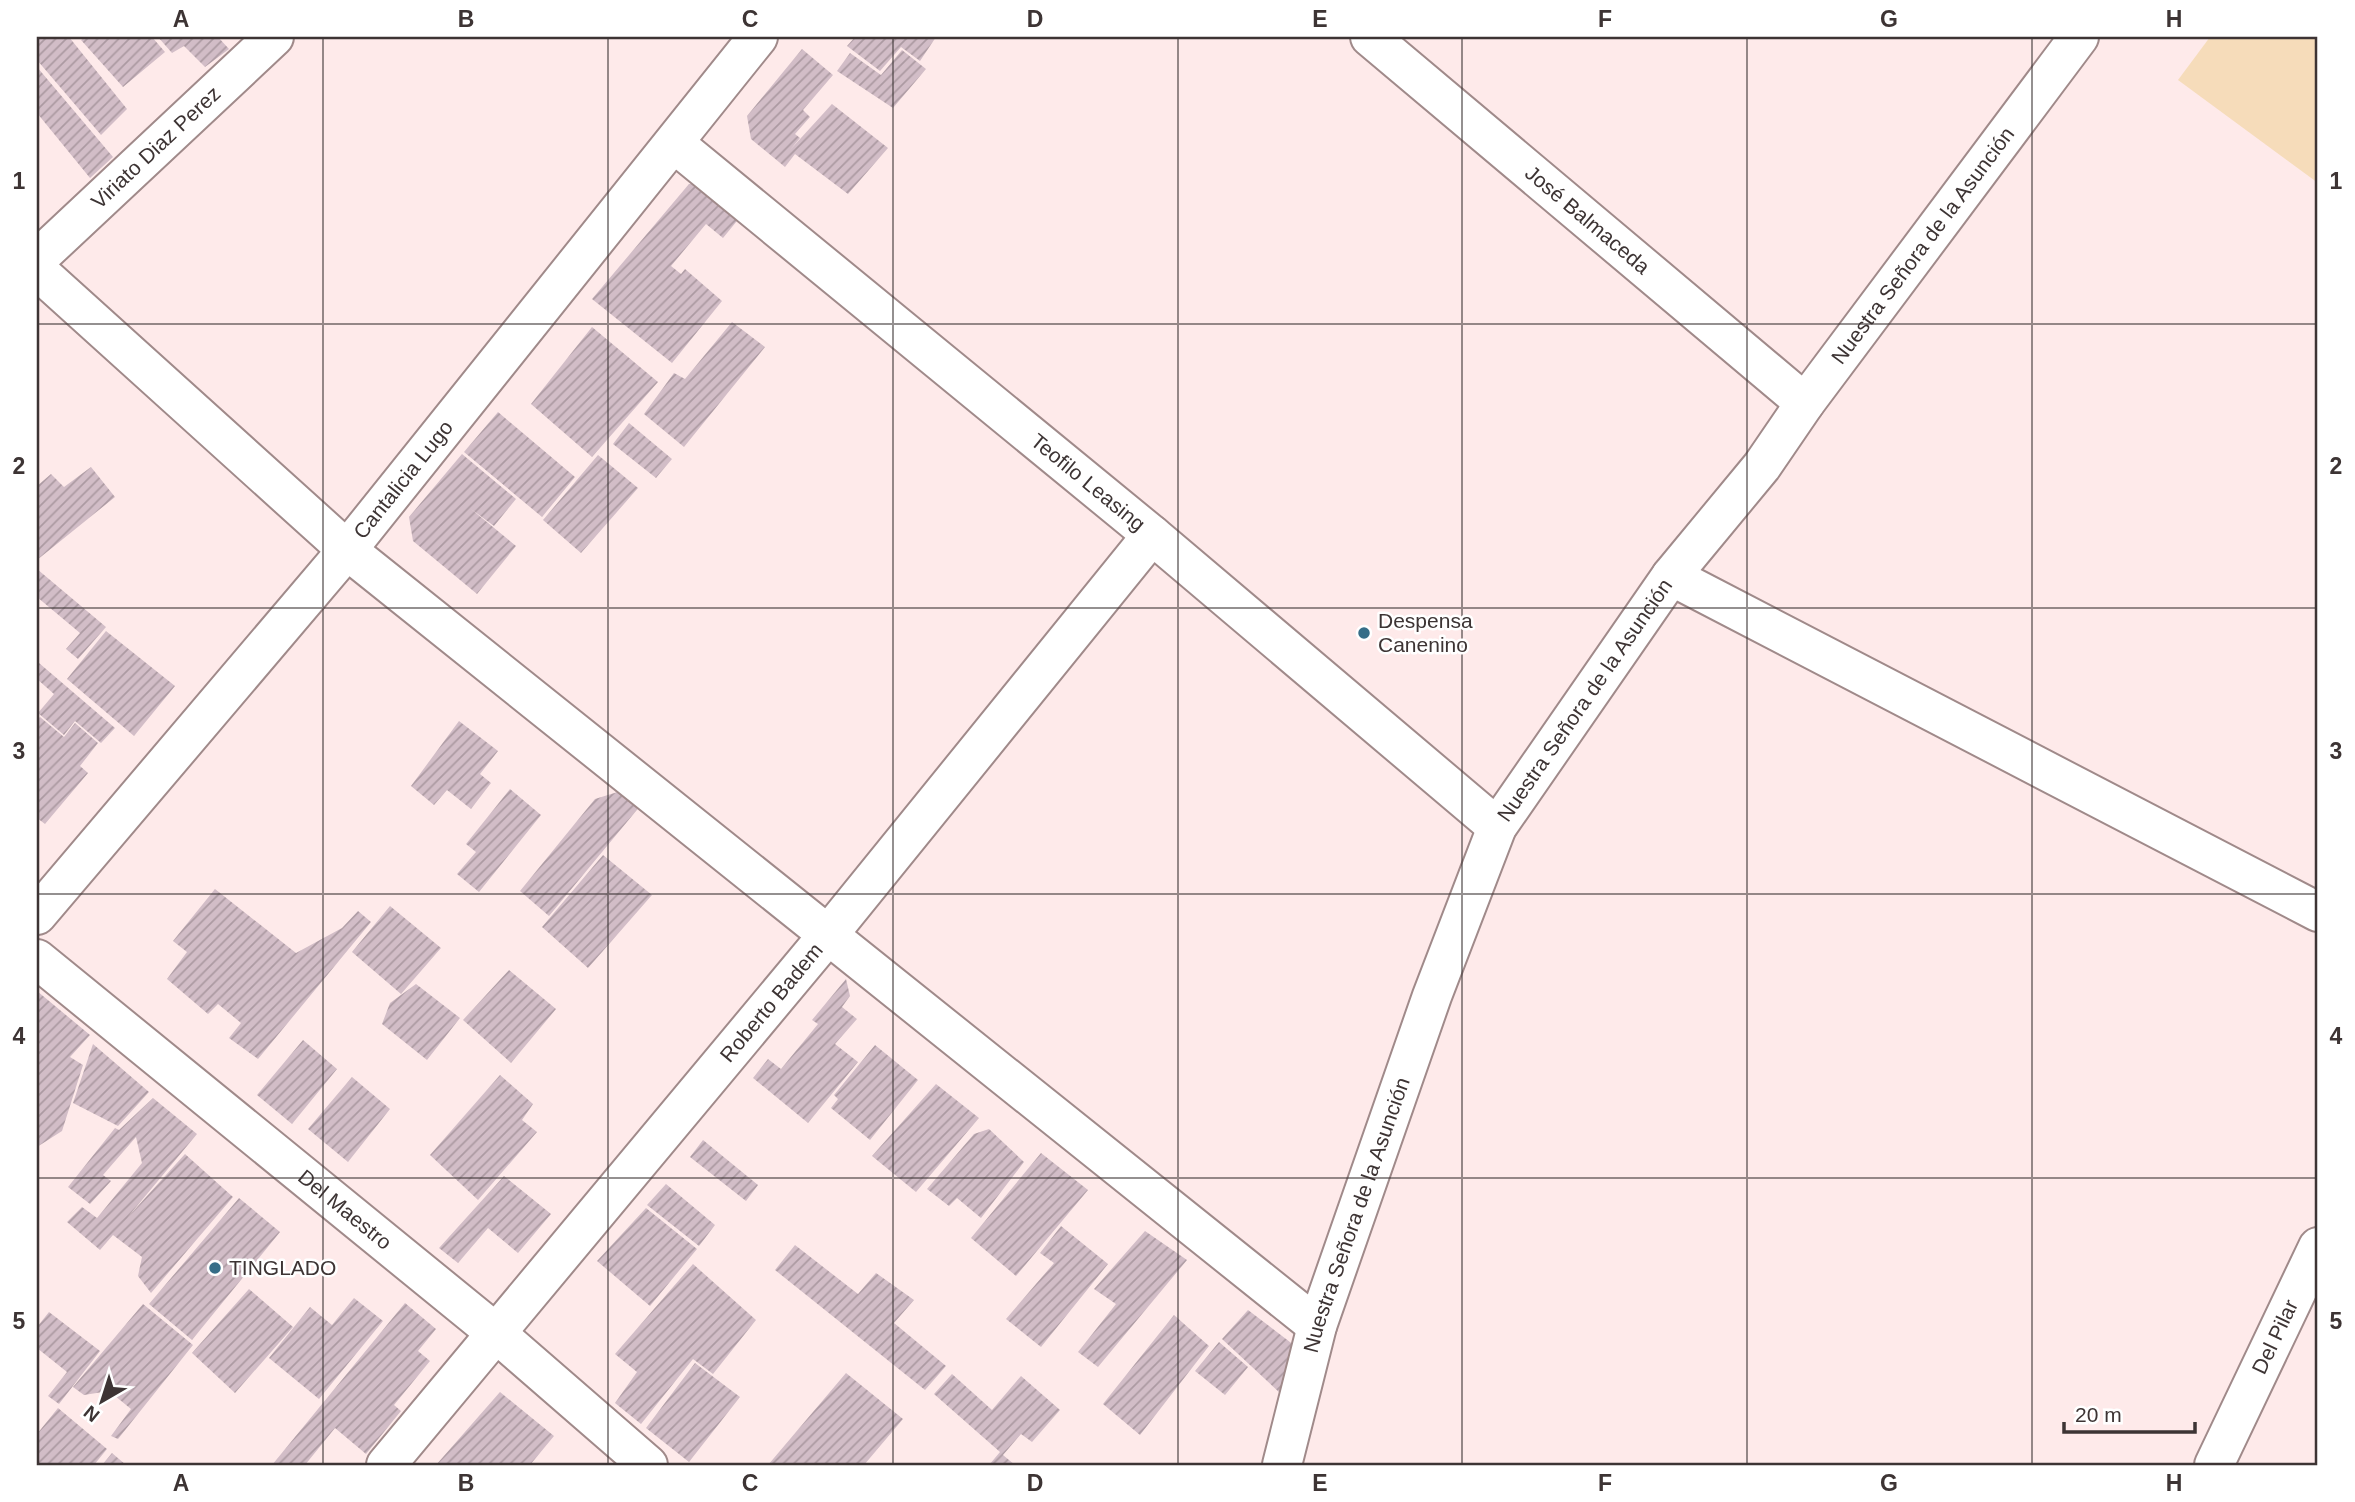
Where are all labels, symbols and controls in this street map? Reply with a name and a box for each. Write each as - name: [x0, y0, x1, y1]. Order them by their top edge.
- text: A: [173, 6, 189, 32]
- text: B: [458, 6, 474, 32]
- text: C: [742, 6, 758, 32]
- text: D: [1027, 6, 1043, 32]
- text: E: [1312, 6, 1328, 32]
- text: F: [1598, 6, 1612, 32]
- text: G: [1880, 6, 1898, 32]
- text: H: [2166, 6, 2182, 32]
- street label: Viriato Diaz Perez: [87, 81, 225, 213]
- street label: Nuestra Señora de la Asunción: [1826, 122, 2018, 368]
- street label: José Balmaceda: [1521, 161, 1655, 278]
- text: 1: [13, 168, 26, 194]
- text: 1: [2330, 168, 2343, 194]
- street label: Cantalicia Lugo: [349, 416, 457, 543]
- street label: Teofilo Leasing: [1027, 429, 1150, 535]
- text: 2: [13, 453, 25, 479]
- text: 2: [2330, 453, 2342, 479]
- street label: Nuestra Señora de la Asunción: [1492, 574, 1676, 826]
- place label: Despensa Canenino: [1378, 609, 1473, 656]
- marker: Despensa Canenino: [1356, 625, 1372, 641]
- text: 3: [13, 738, 25, 764]
- text: 3: [2330, 738, 2342, 764]
- street label: Roberto Badem: [715, 938, 827, 1066]
- text: 4: [13, 1023, 26, 1049]
- text: 4: [2330, 1023, 2343, 1049]
- street label: Nuestra Señora de la Asunción: [1299, 1074, 1414, 1355]
- street label: Del Maestro: [294, 1165, 396, 1254]
- place label: TINGLADO: [229, 1256, 336, 1279]
- marker: TINGLADO: [207, 1260, 223, 1276]
- street label: Del Pilar: [2247, 1296, 2302, 1377]
- text: 5: [13, 1308, 26, 1334]
- text: 5: [2330, 1308, 2343, 1334]
- north arrow: [66, 1366, 136, 1436]
- scale bar: [2064, 1390, 2196, 1434]
- text: N: [80, 1401, 104, 1426]
- text: 20 m: [2075, 1403, 2122, 1426]
- text: A: [173, 1470, 189, 1496]
- text: B: [458, 1470, 474, 1496]
- text: C: [742, 1470, 758, 1496]
- text: D: [1027, 1470, 1043, 1496]
- text: E: [1312, 1470, 1328, 1496]
- text: F: [1598, 1470, 1612, 1496]
- text: G: [1880, 1470, 1898, 1496]
- text: H: [2166, 1470, 2182, 1496]

